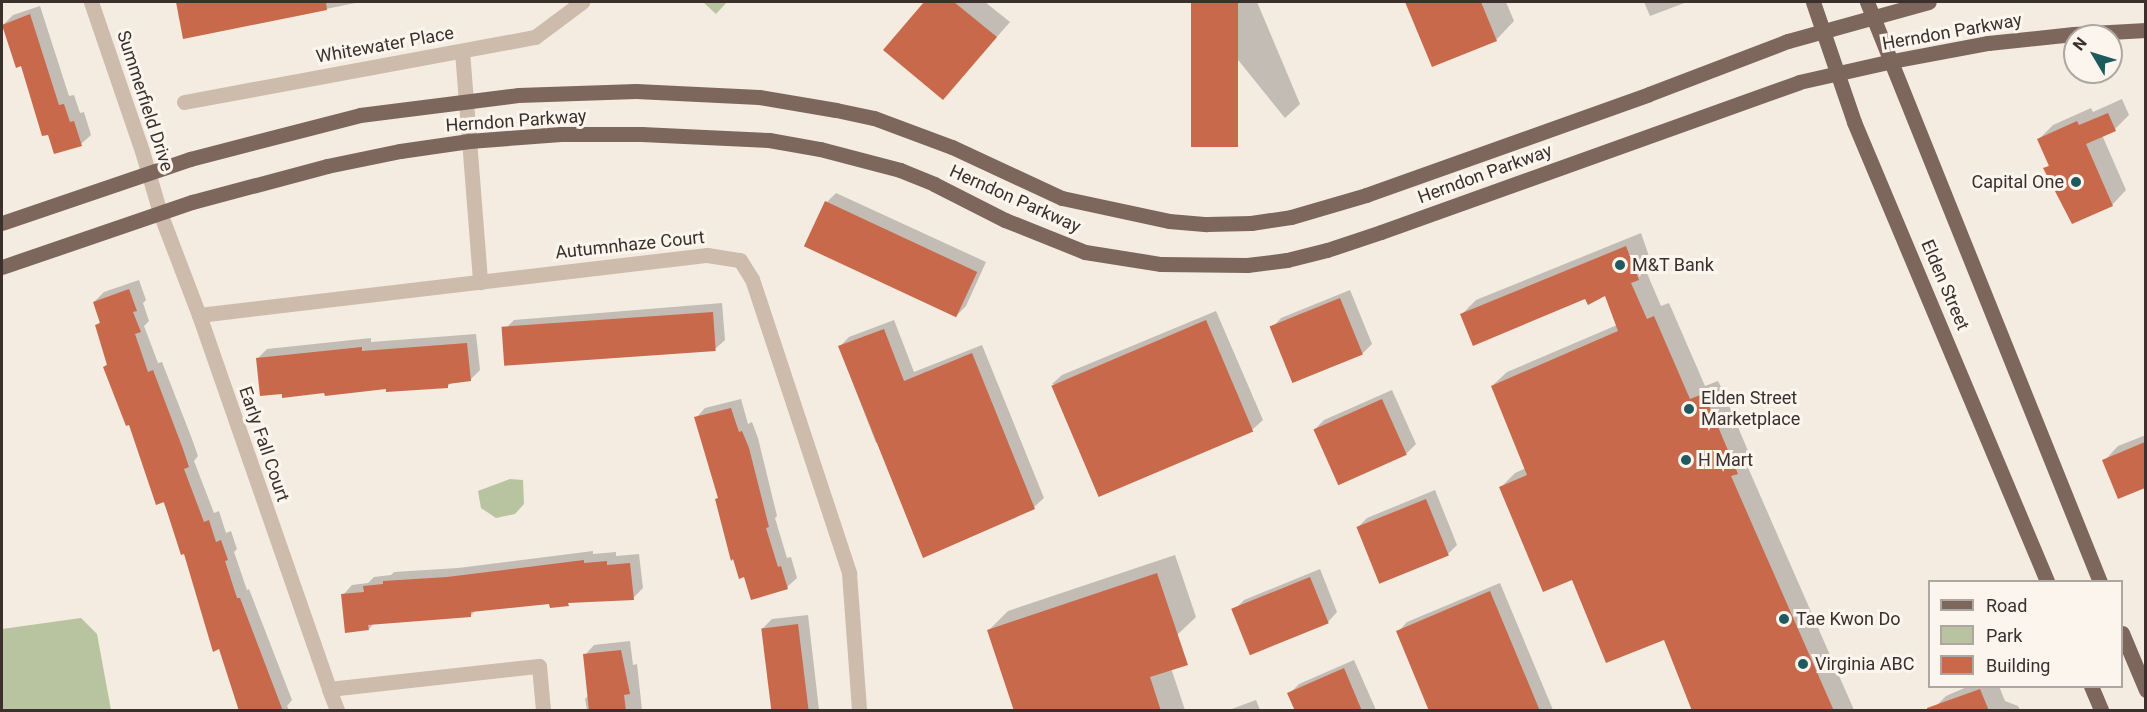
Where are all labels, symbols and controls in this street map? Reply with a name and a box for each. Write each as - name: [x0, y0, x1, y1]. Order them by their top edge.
- street label: Herndon Parkway: [1881, 9, 2023, 55]
- street label: Whitewater Place: [314, 22, 456, 68]
- north arrow: [2063, 24, 2123, 84]
- street label: Summerfield Drive: [112, 28, 178, 174]
- text: N: [2069, 34, 2091, 54]
- street label: Herndon Parkway: [445, 105, 587, 137]
- street label: Herndon Parkway: [1415, 140, 1555, 208]
- street label: Herndon Parkway: [946, 160, 1084, 238]
- place label: Capital One: [1972, 171, 2064, 193]
- marker: Capital One: [2069, 175, 2083, 189]
- street label: Autumnhaze Court: [554, 226, 706, 264]
- street label: Elden Street: [1916, 237, 1974, 333]
- place label: M&T Bank: [1632, 254, 1714, 276]
- marker: M&T Bank: [1613, 258, 1627, 272]
- street label: Early Fall Court: [234, 384, 294, 504]
- place label: Elden Street Marketplace: [1701, 388, 1800, 430]
- marker: Elden Street Marketplace: [1682, 402, 1696, 416]
- place label: H Mart: [1698, 449, 1753, 471]
- marker: H Mart: [1679, 453, 1693, 467]
- legend: [1928, 580, 2123, 688]
- text: Road: [1986, 595, 2027, 616]
- place label: Tae Kwon Do: [1796, 608, 1901, 630]
- marker: Tae Kwon Do: [1777, 612, 1791, 626]
- text: Park: [1986, 625, 2022, 646]
- place label: Virginia ABC: [1815, 653, 1915, 675]
- text: Building: [1986, 655, 2050, 676]
- marker: Virginia ABC: [1796, 657, 1810, 671]

